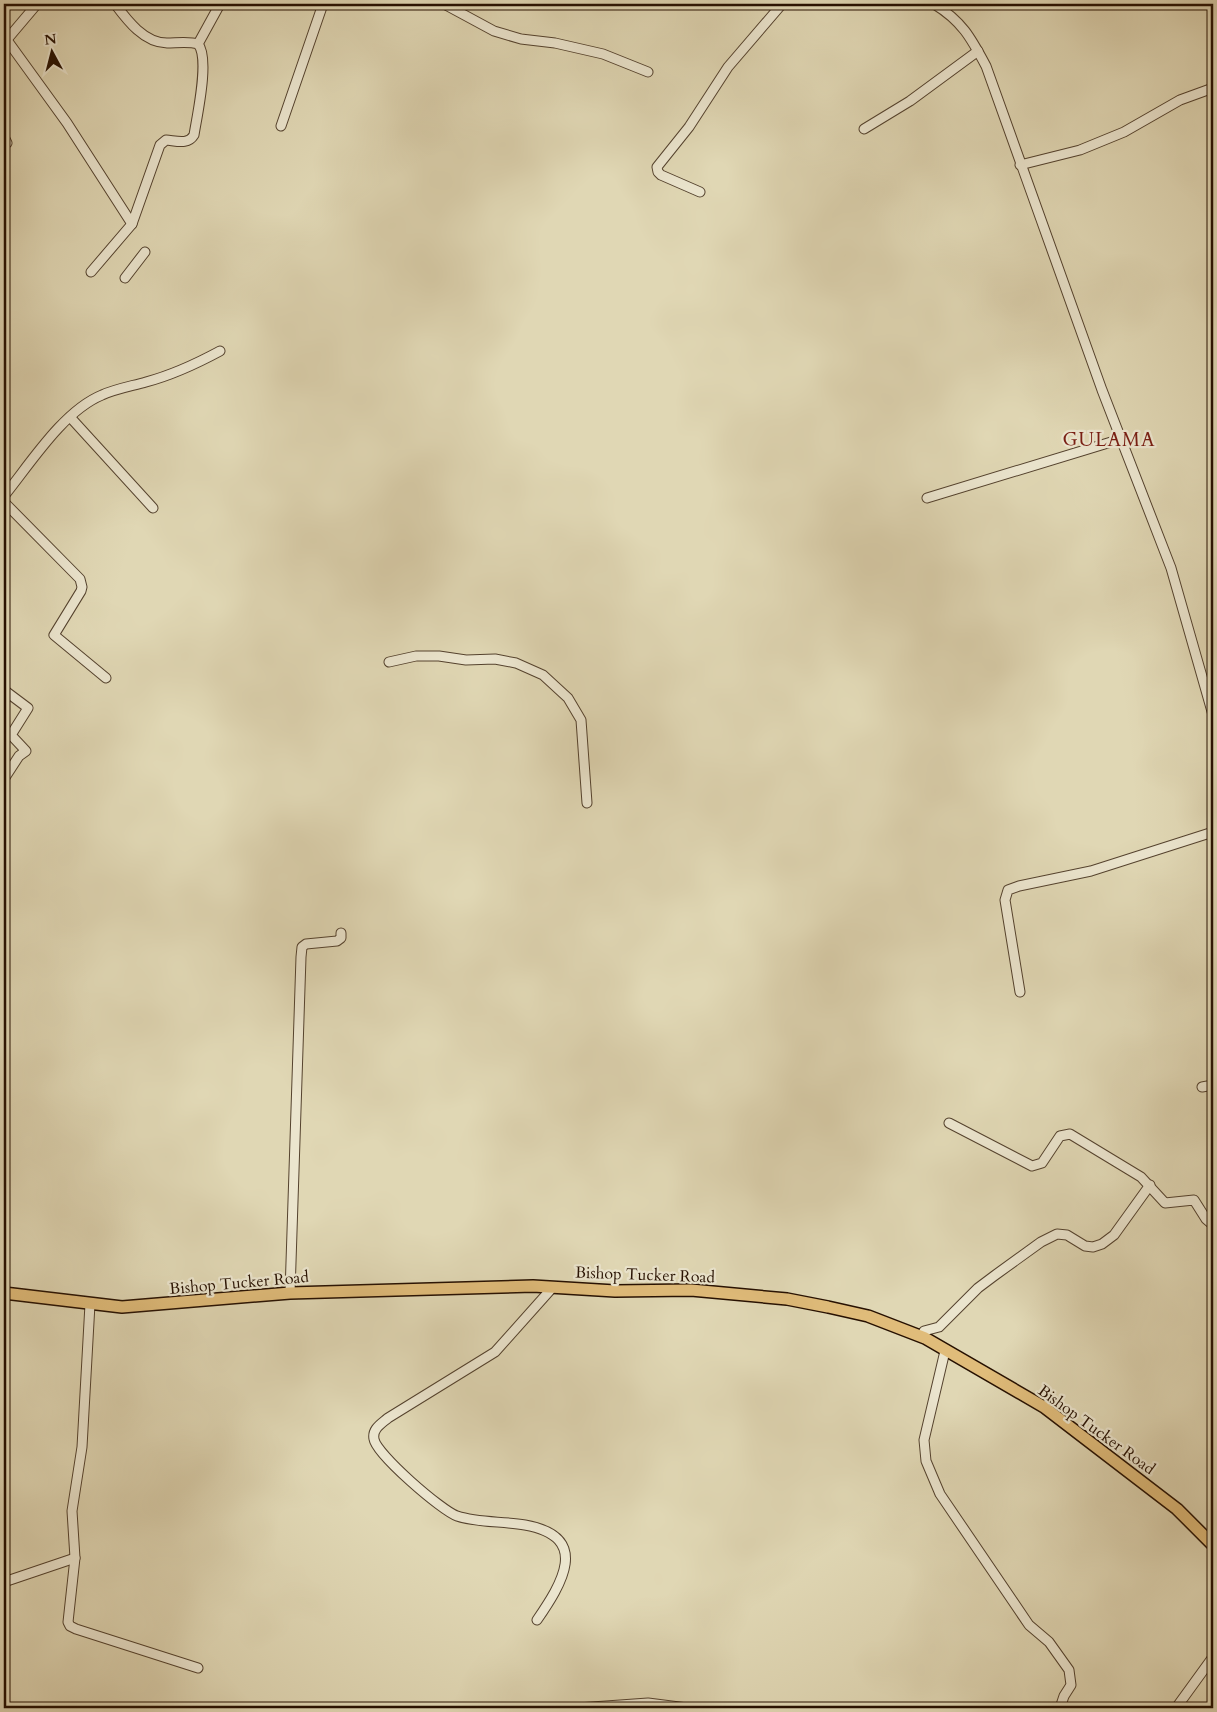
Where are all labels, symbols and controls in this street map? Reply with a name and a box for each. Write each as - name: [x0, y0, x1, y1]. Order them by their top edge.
- north arrow: [28, 28, 78, 78]
- text: N: [43, 29, 58, 50]
- district label: GULAMA: [1063, 427, 1155, 453]
- street label: Bishop Tucker Road: [575, 1262, 716, 1288]
- street label: Bishop Tucker Road: [168, 1266, 310, 1300]
- street label: Bishop Tucker Road: [1033, 1380, 1160, 1480]

